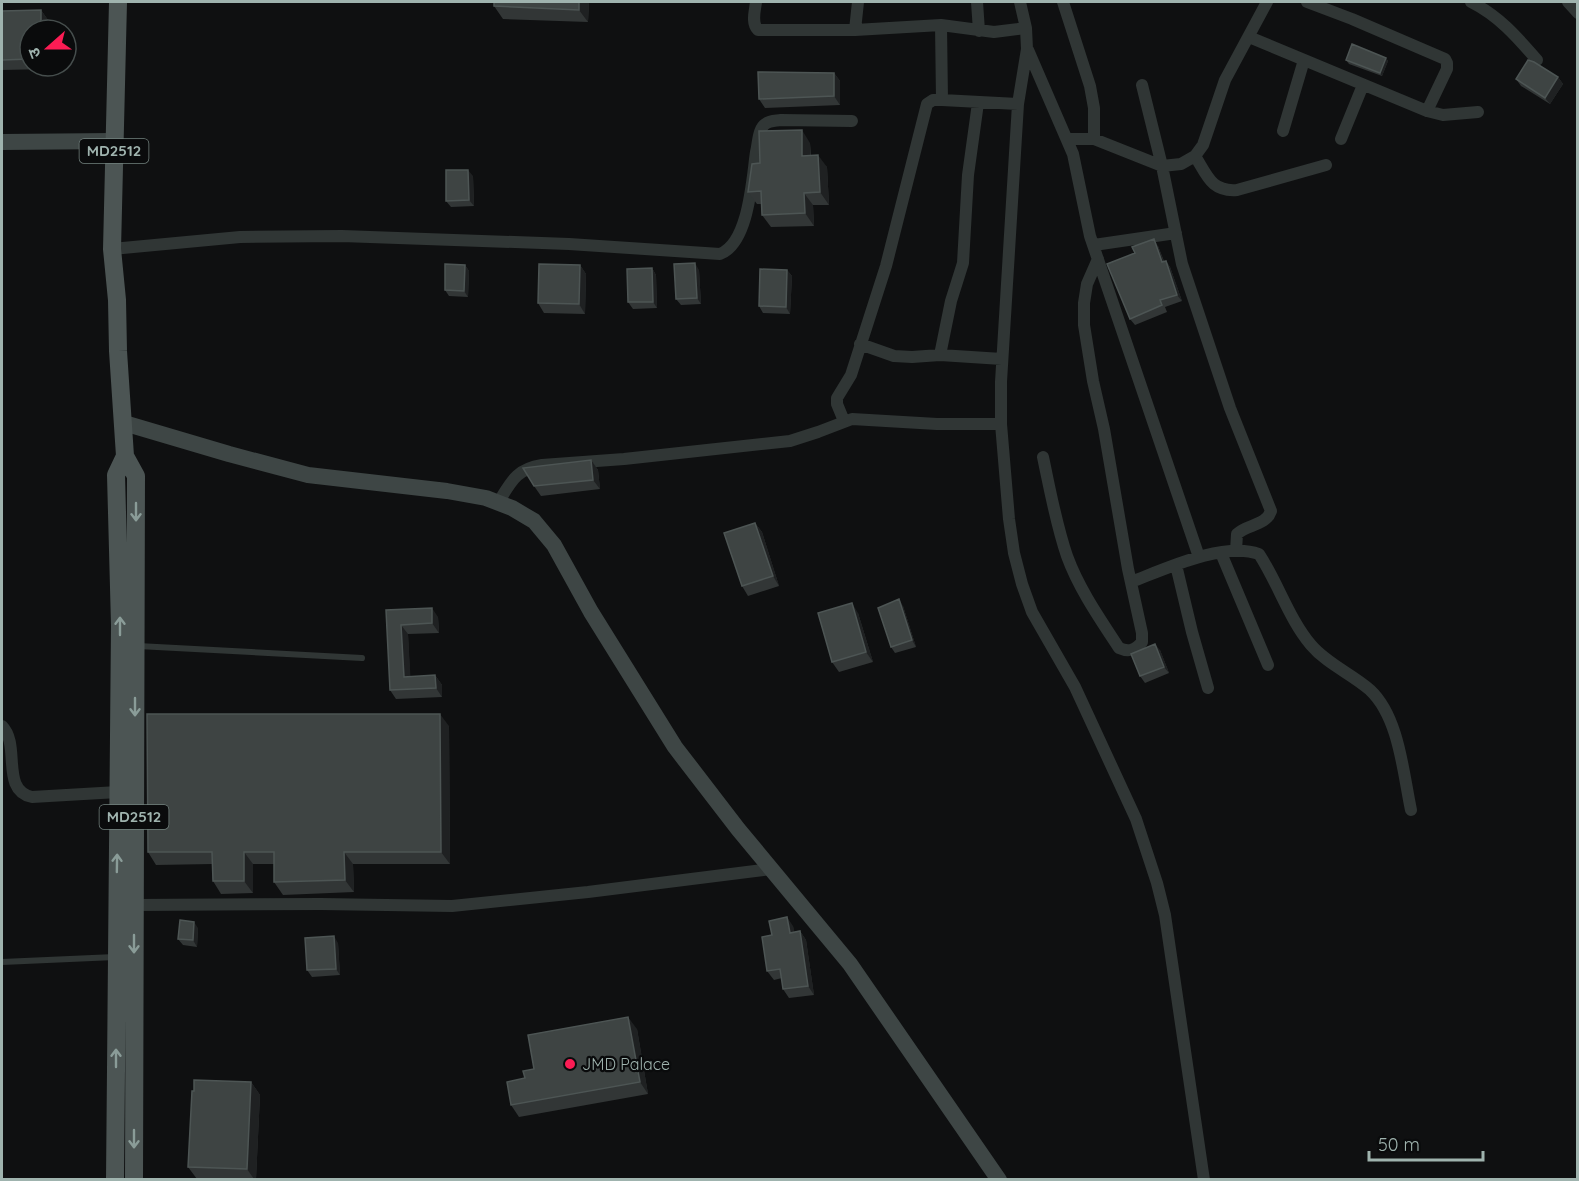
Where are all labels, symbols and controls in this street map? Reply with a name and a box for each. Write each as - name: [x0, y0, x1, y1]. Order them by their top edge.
- north arrow: [18, 18, 78, 78]
- text: उ: [23, 45, 45, 61]
- road number: MD2512: [80, 139, 148, 163]
- one-way arrow: [130, 502, 142, 522]
- one-way arrow: [114, 617, 126, 637]
- one-way arrow: [129, 697, 141, 717]
- road number: MD2512: [100, 805, 168, 829]
- one-way arrow: [111, 854, 123, 874]
- one-way arrow: [128, 934, 140, 954]
- one-way arrow: [110, 1049, 122, 1069]
- place label: JMD Palace: [582, 1054, 670, 1074]
- marker: JMD Palace: [563, 1057, 577, 1071]
- scale bar: [1369, 1124, 1483, 1162]
- one-way arrow: [128, 1129, 140, 1149]
- text: 50 m: [1378, 1133, 1420, 1156]

